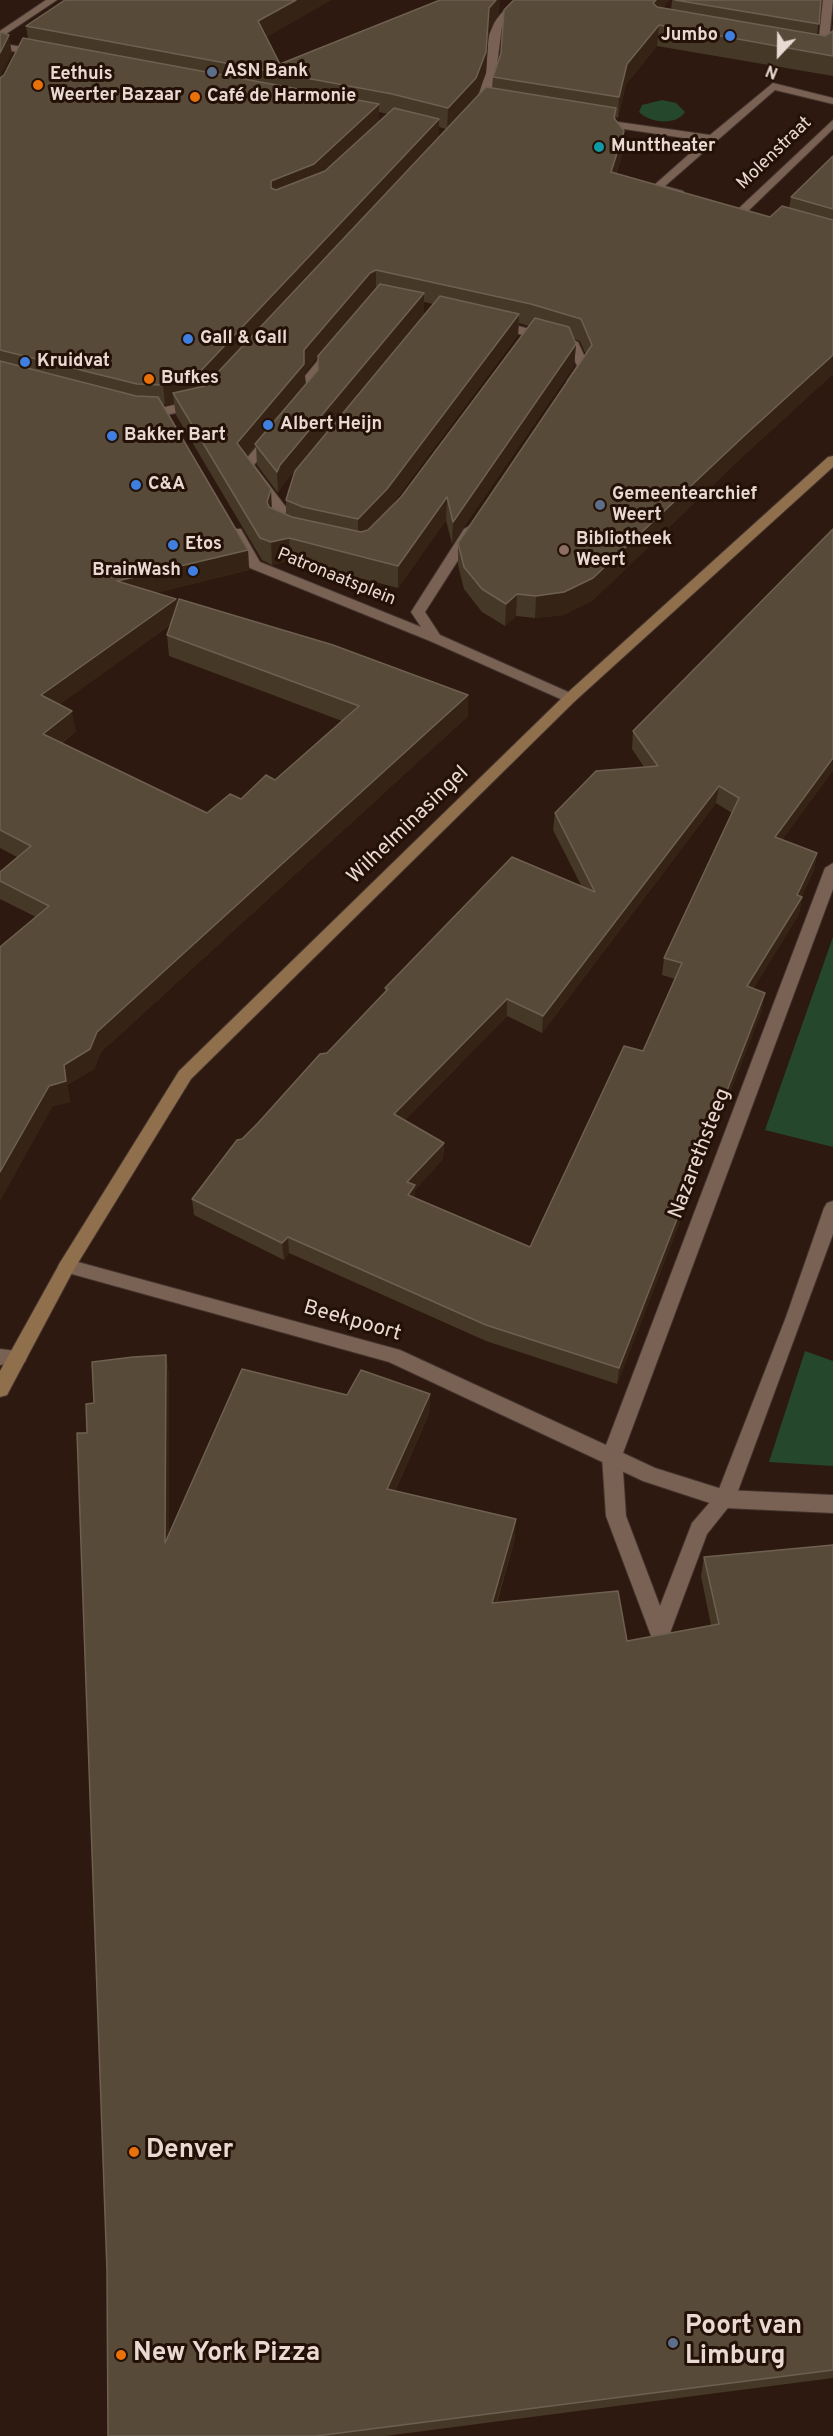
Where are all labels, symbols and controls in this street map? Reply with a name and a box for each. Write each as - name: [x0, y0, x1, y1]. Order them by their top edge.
- north arrow: [749, 24, 809, 84]
- place label: Jumbo: [661, 25, 718, 47]
- marker: Jumbo: [723, 29, 737, 43]
- text: N: [763, 59, 781, 82]
- place label: ASN Bank: [224, 61, 308, 83]
- place label: Eethuis Weerter Bazaar: [50, 64, 182, 106]
- marker: ASN Bank: [205, 65, 219, 79]
- marker: Eethuis Weerter Bazaar: [31, 78, 45, 92]
- place label: Café de Harmonie: [207, 86, 356, 108]
- marker: Café de Harmonie: [188, 90, 202, 104]
- street label: Molenstraat: [733, 113, 817, 195]
- place label: Munttheater: [611, 136, 716, 158]
- marker: Munttheater: [592, 140, 606, 154]
- place label: Gall & Gall: [200, 328, 287, 350]
- marker: Gall & Gall: [181, 332, 195, 346]
- place label: Kruidvat: [37, 351, 110, 373]
- marker: Kruidvat: [18, 355, 32, 369]
- place label: Bufkes: [161, 368, 219, 390]
- marker: Bufkes: [142, 372, 156, 386]
- place label: Albert Heijn: [280, 414, 382, 436]
- marker: Albert Heijn: [261, 418, 275, 432]
- place label: Bakker Bart: [124, 425, 226, 447]
- marker: Bakker Bart: [105, 429, 119, 443]
- place label: C&A: [148, 474, 185, 496]
- marker: C&A: [129, 478, 143, 492]
- place label: Gemeentearchief Weert: [612, 484, 757, 526]
- marker: Gemeentearchief Weert: [593, 498, 607, 512]
- place label: Bibliotheek Weert: [576, 529, 672, 572]
- place label: Etos: [185, 534, 222, 556]
- marker: Etos: [166, 538, 180, 552]
- marker: Bibliotheek Weert: [557, 543, 571, 557]
- street label: Patronaatsplein: [273, 544, 399, 612]
- place label: BrainWash: [92, 560, 181, 582]
- marker: BrainWash: [186, 564, 200, 578]
- street label: Wilhelminasingel: [343, 762, 475, 890]
- street label: Nazarethsteeg: [665, 1085, 737, 1223]
- street label: Beekpoort: [300, 1296, 404, 1348]
- place label: Denver: [146, 2136, 233, 2168]
- marker: Denver: [127, 2145, 141, 2159]
- place label: Poort van Limburg: [685, 2312, 802, 2374]
- marker: Poort van Limburg: [666, 2336, 680, 2350]
- place label: New York Pizza: [133, 2339, 320, 2371]
- marker: New York Pizza: [114, 2348, 128, 2362]

